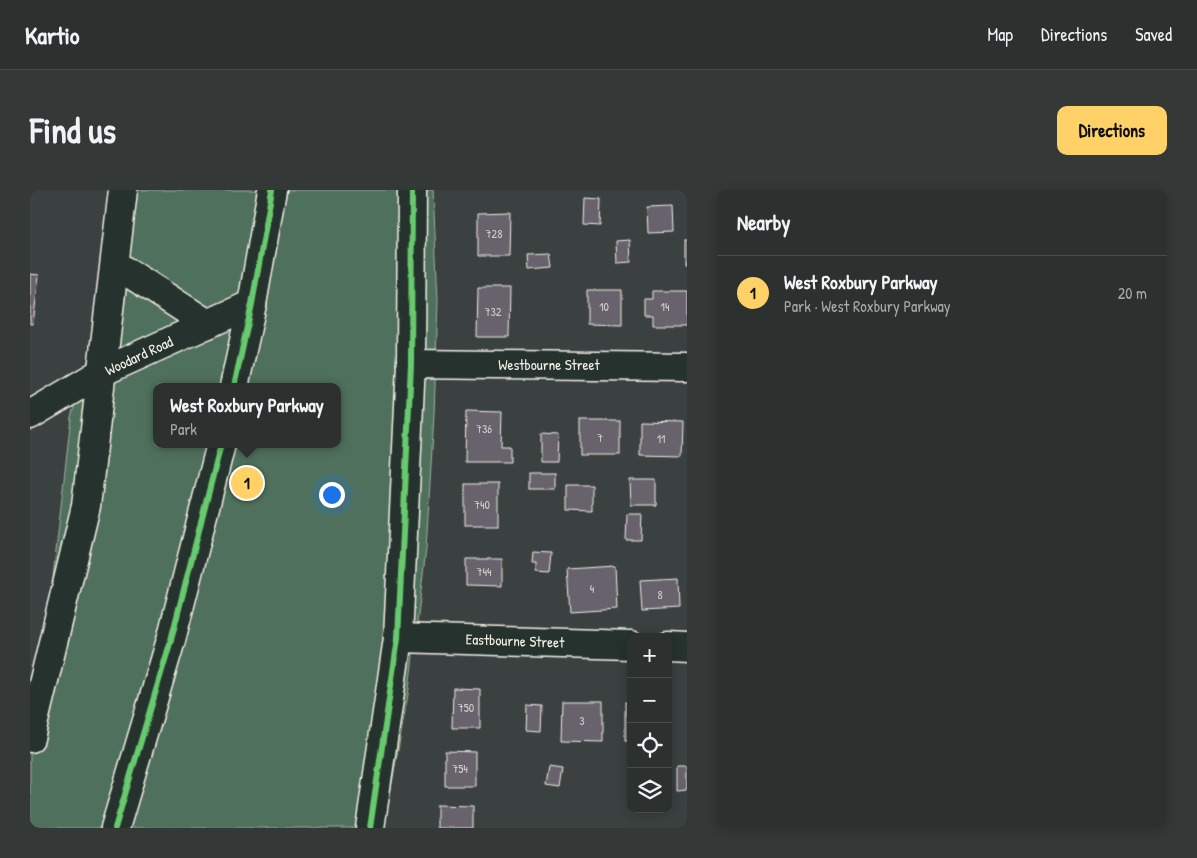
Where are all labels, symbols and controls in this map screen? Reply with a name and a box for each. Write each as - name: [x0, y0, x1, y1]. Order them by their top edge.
- text: Kartio: [25, 19, 80, 51]
- text: Map: [988, 22, 1013, 47]
- text: Directions: [1041, 22, 1107, 47]
- text: Saved: [1135, 22, 1172, 47]
- button: Directions: [1057, 106, 1167, 155]
- text: Find us: [30, 107, 116, 154]
- text: Nearby: [737, 208, 790, 237]
- house number: 728: [486, 225, 502, 242]
- text: West Roxbury Parkway: [784, 269, 938, 295]
- text: 1: [750, 282, 756, 304]
- text: 20 m: [1118, 282, 1147, 304]
- text: Park · West Roxbury Parkway: [784, 295, 951, 317]
- house number: 10: [599, 298, 609, 315]
- house number: 14: [661, 298, 670, 315]
- house number: 732: [485, 303, 502, 320]
- street label: Woodard Road: [101, 331, 176, 380]
- street label: Westbourne Street: [498, 354, 600, 375]
- popup: [153, 383, 341, 448]
- text: West Roxbury Parkway: [170, 392, 324, 418]
- text: Park: [170, 418, 197, 440]
- house number: 736: [476, 420, 492, 437]
- house number: 7: [597, 429, 603, 446]
- house number: 11: [657, 430, 665, 447]
- pin: 1: [231, 464, 263, 502]
- your location: [319, 482, 345, 508]
- house number: 740: [474, 496, 490, 513]
- house number: 744: [477, 563, 492, 580]
- house number: 4: [590, 580, 595, 597]
- house number: 8: [657, 586, 663, 603]
- street label: Eastbourne Street: [465, 628, 565, 653]
- map controls: [627, 633, 672, 813]
- button: +: [627, 633, 672, 678]
- button: −: [627, 678, 672, 723]
- house number: 750: [458, 699, 474, 716]
- house number: 3: [579, 712, 585, 729]
- button: locate: [627, 723, 672, 768]
- house number: 754: [452, 760, 468, 777]
- button: layers: [627, 768, 672, 813]

